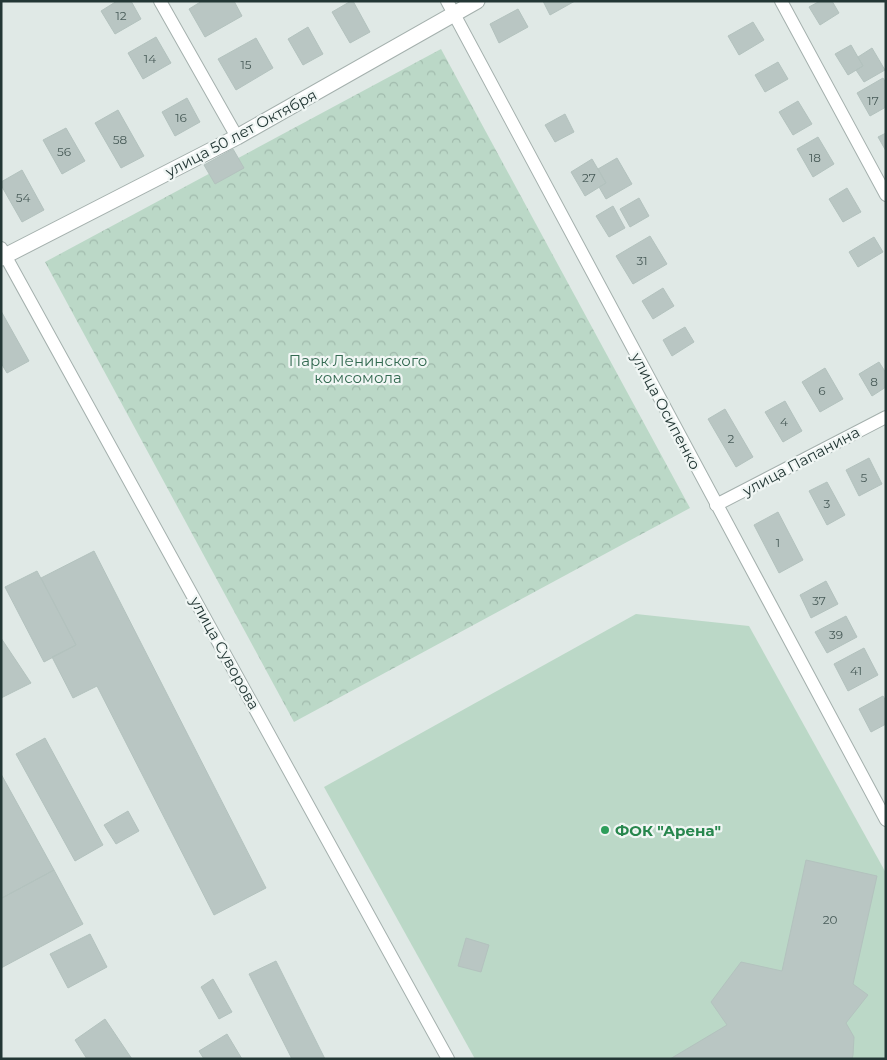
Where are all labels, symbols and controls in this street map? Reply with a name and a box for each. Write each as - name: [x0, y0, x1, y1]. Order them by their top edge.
- house number: 12: [115, 8, 127, 23]
- house number: 14: [144, 51, 156, 66]
- house number: 15: [240, 57, 252, 72]
- street label: улица 50 лет Октября: [161, 85, 320, 182]
- house number: 17: [867, 93, 879, 108]
- house number: 16: [175, 110, 187, 125]
- house number: 58: [113, 132, 128, 147]
- house number: 56: [57, 144, 71, 159]
- house number: 18: [809, 150, 821, 165]
- house number: 27: [582, 170, 596, 185]
- house number: 54: [16, 190, 30, 205]
- house number: 31: [636, 253, 648, 268]
- street label: улица Осипенко: [627, 348, 705, 473]
- park label: Парк Ленинского комсомола: [289, 351, 427, 387]
- house number: 8: [870, 374, 878, 389]
- house number: 6: [818, 383, 826, 398]
- house number: 4: [780, 414, 788, 429]
- street label: улица Папанина: [738, 422, 863, 500]
- house number: 2: [728, 431, 735, 446]
- house number: 5: [861, 470, 868, 485]
- house number: 3: [824, 496, 831, 511]
- house number: 1: [776, 535, 780, 550]
- street label: улица Суворова: [186, 592, 264, 713]
- house number: 37: [812, 593, 826, 608]
- house number: 39: [829, 627, 843, 642]
- house number: 41: [850, 663, 862, 678]
- place label: ФОК "Арена": [615, 821, 721, 840]
- marker: ФОК "Арена": [599, 824, 611, 836]
- house number: 20: [823, 912, 837, 927]

